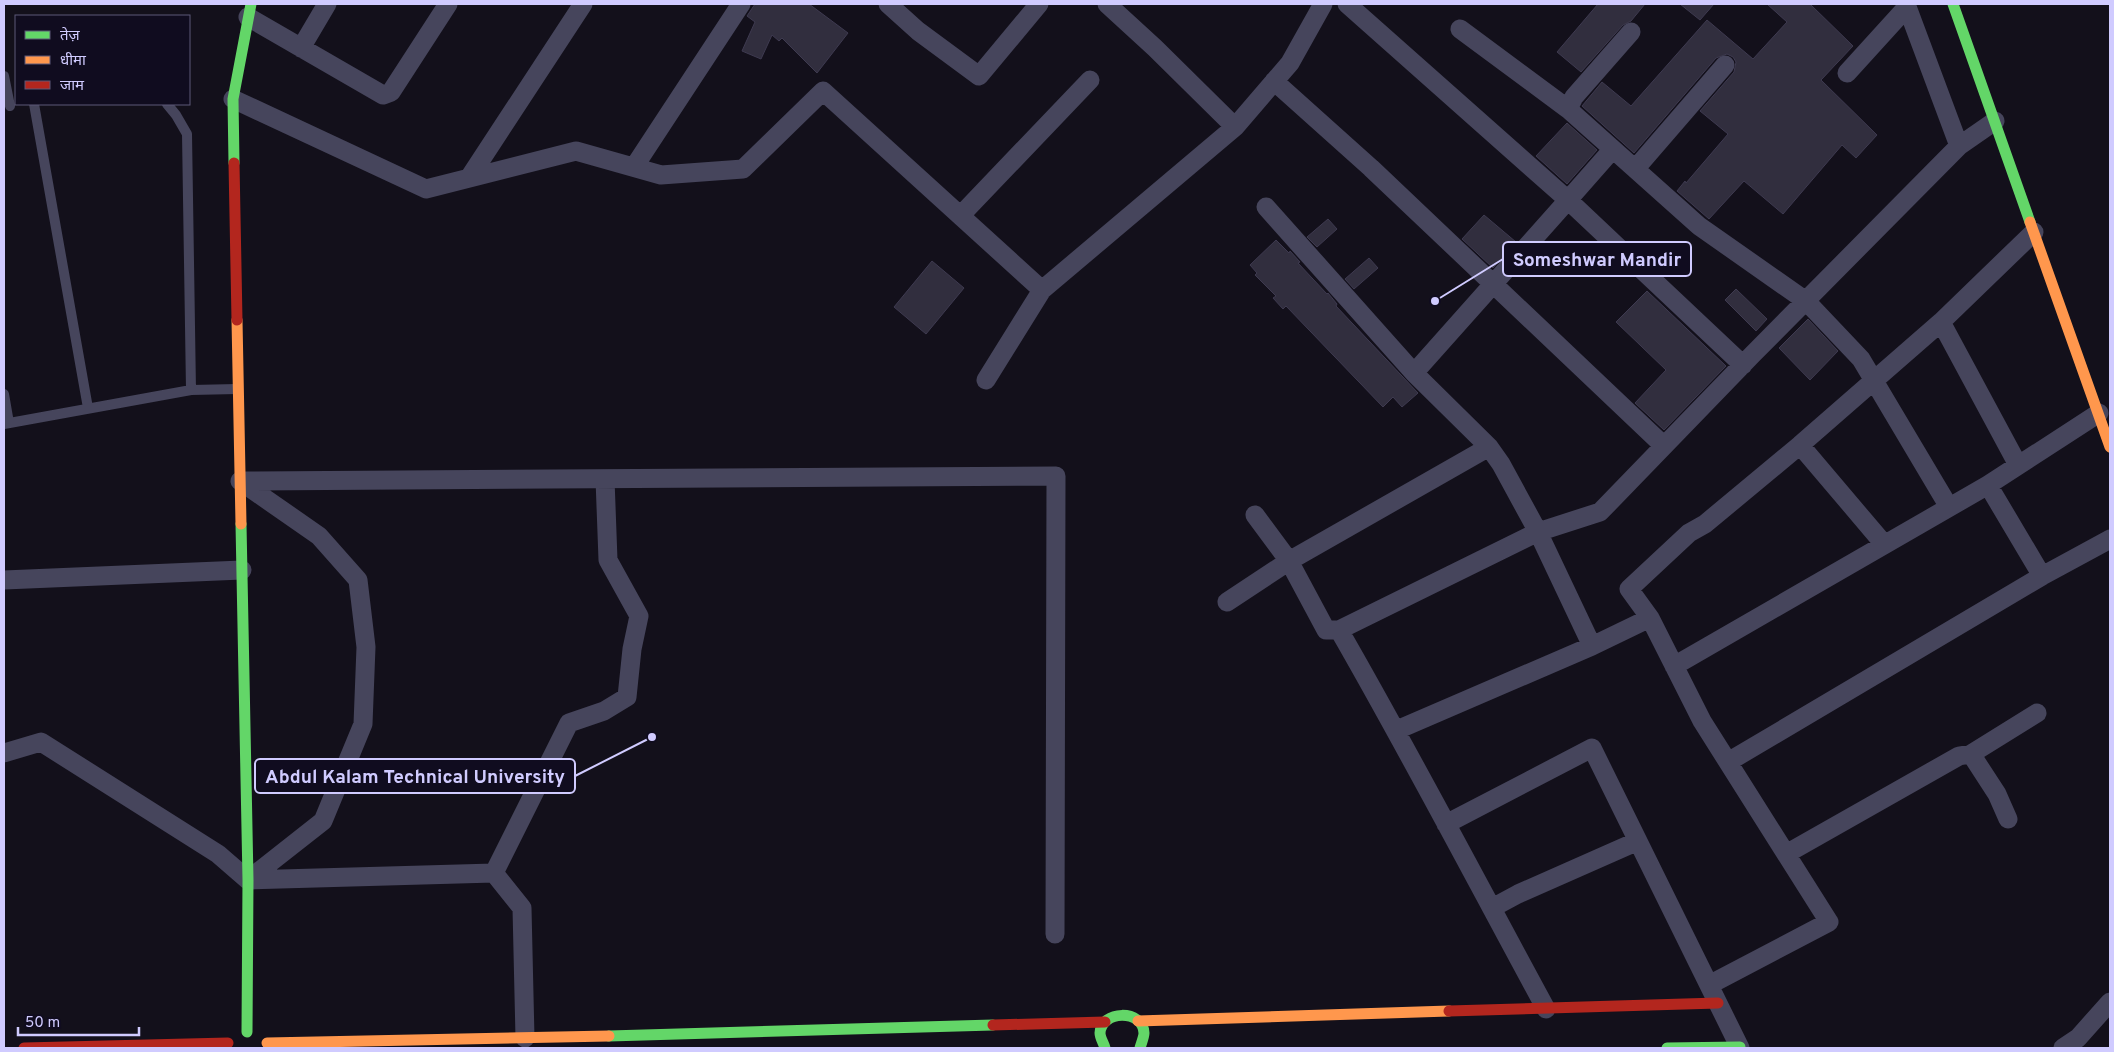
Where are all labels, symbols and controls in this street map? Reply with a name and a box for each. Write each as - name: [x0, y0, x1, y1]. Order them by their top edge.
- legend: [15, 15, 190, 105]
- text: तेज़: [60, 26, 81, 46]
- text: धीमा: [60, 52, 87, 71]
- text: जाम: [60, 77, 85, 96]
- callout: Someshwar Mandir: [1503, 242, 1691, 276]
- text: Someshwar Mandir: [1513, 249, 1681, 273]
- callout: Abdul Kalam Technical University: [255, 759, 575, 793]
- text: Abdul Kalam Technical University: [265, 766, 565, 790]
- scale bar: [18, 1004, 139, 1036]
- text: 50 m: [25, 1014, 60, 1033]

